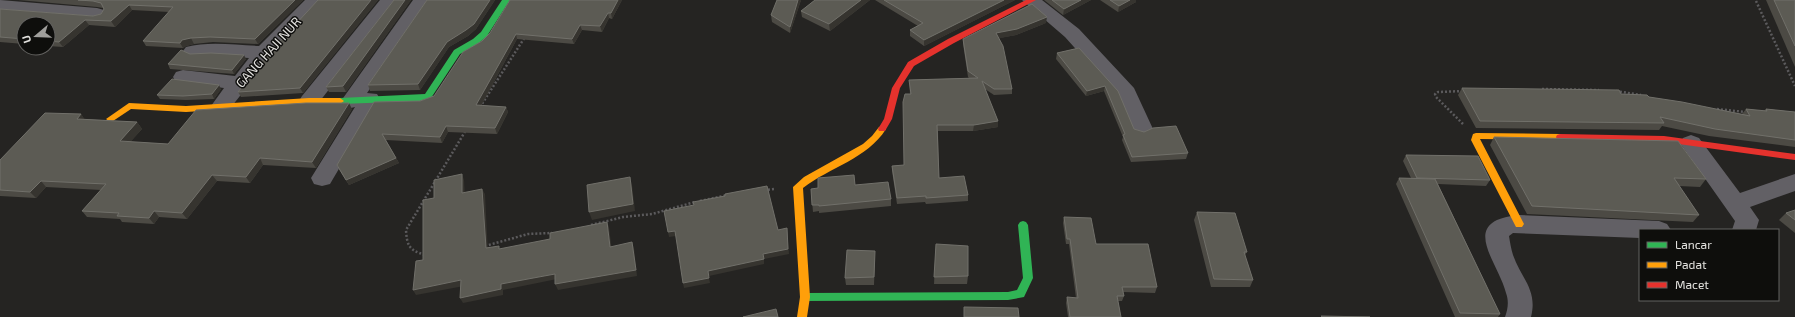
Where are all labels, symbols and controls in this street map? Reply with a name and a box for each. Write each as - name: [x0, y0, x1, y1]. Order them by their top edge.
- street label: GANG HAJI NUR: [232, 13, 304, 91]
- north arrow: [16, 16, 56, 56]
- text: U: [19, 34, 33, 45]
- legend: [1639, 229, 1779, 301]
- text: Lancar: [1675, 237, 1712, 251]
- text: Padat: [1675, 257, 1707, 271]
- text: Macet: [1675, 277, 1709, 291]

